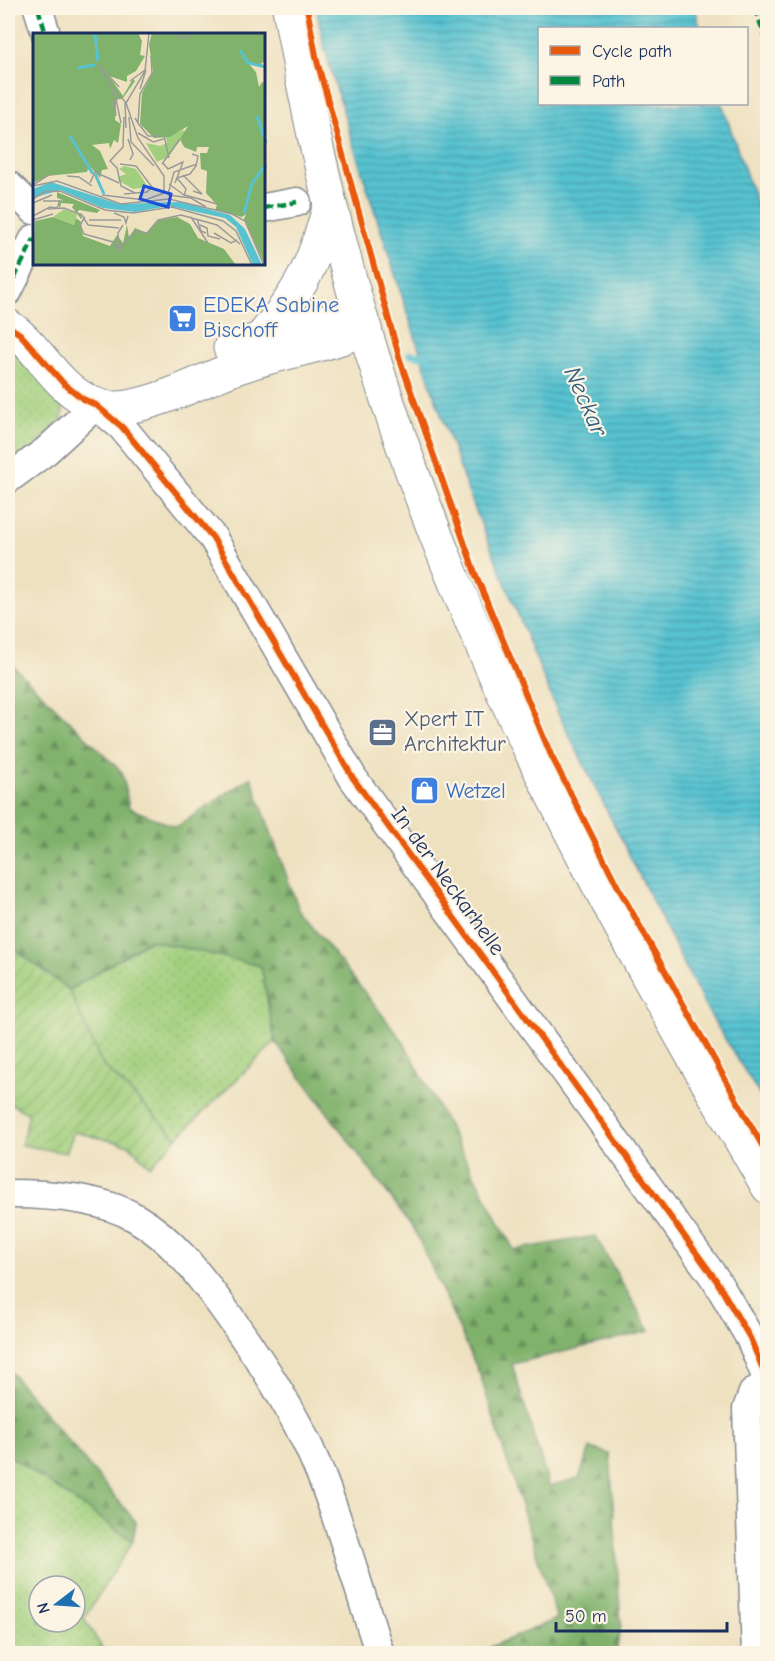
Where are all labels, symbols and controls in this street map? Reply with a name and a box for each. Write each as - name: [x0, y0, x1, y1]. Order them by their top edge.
- legend: [538, 27, 748, 105]
- inset map: [33, 33, 266, 266]
- text: Cycle path: [592, 41, 672, 62]
- text: Path: [592, 71, 625, 92]
- place label: EDEKA Sabine Bischoff: [203, 292, 339, 343]
- supermarket icon: EDEKA Sabine Bischoff: [166, 302, 198, 334]
- water label: Neckar: [558, 362, 614, 441]
- place label: Xpert IT Architektur: [404, 706, 506, 757]
- office icon: Xpert IT Architektur: [367, 716, 399, 748]
- shop icon: Wetzel: [409, 775, 441, 807]
- place label: Wetzel: [446, 778, 506, 804]
- street label: In der Neckarhelle: [386, 802, 510, 960]
- north arrow: [27, 1574, 87, 1634]
- scale bar: [556, 1595, 727, 1633]
- text: N: [33, 1600, 54, 1616]
- text: 50 m: [565, 1606, 607, 1627]

